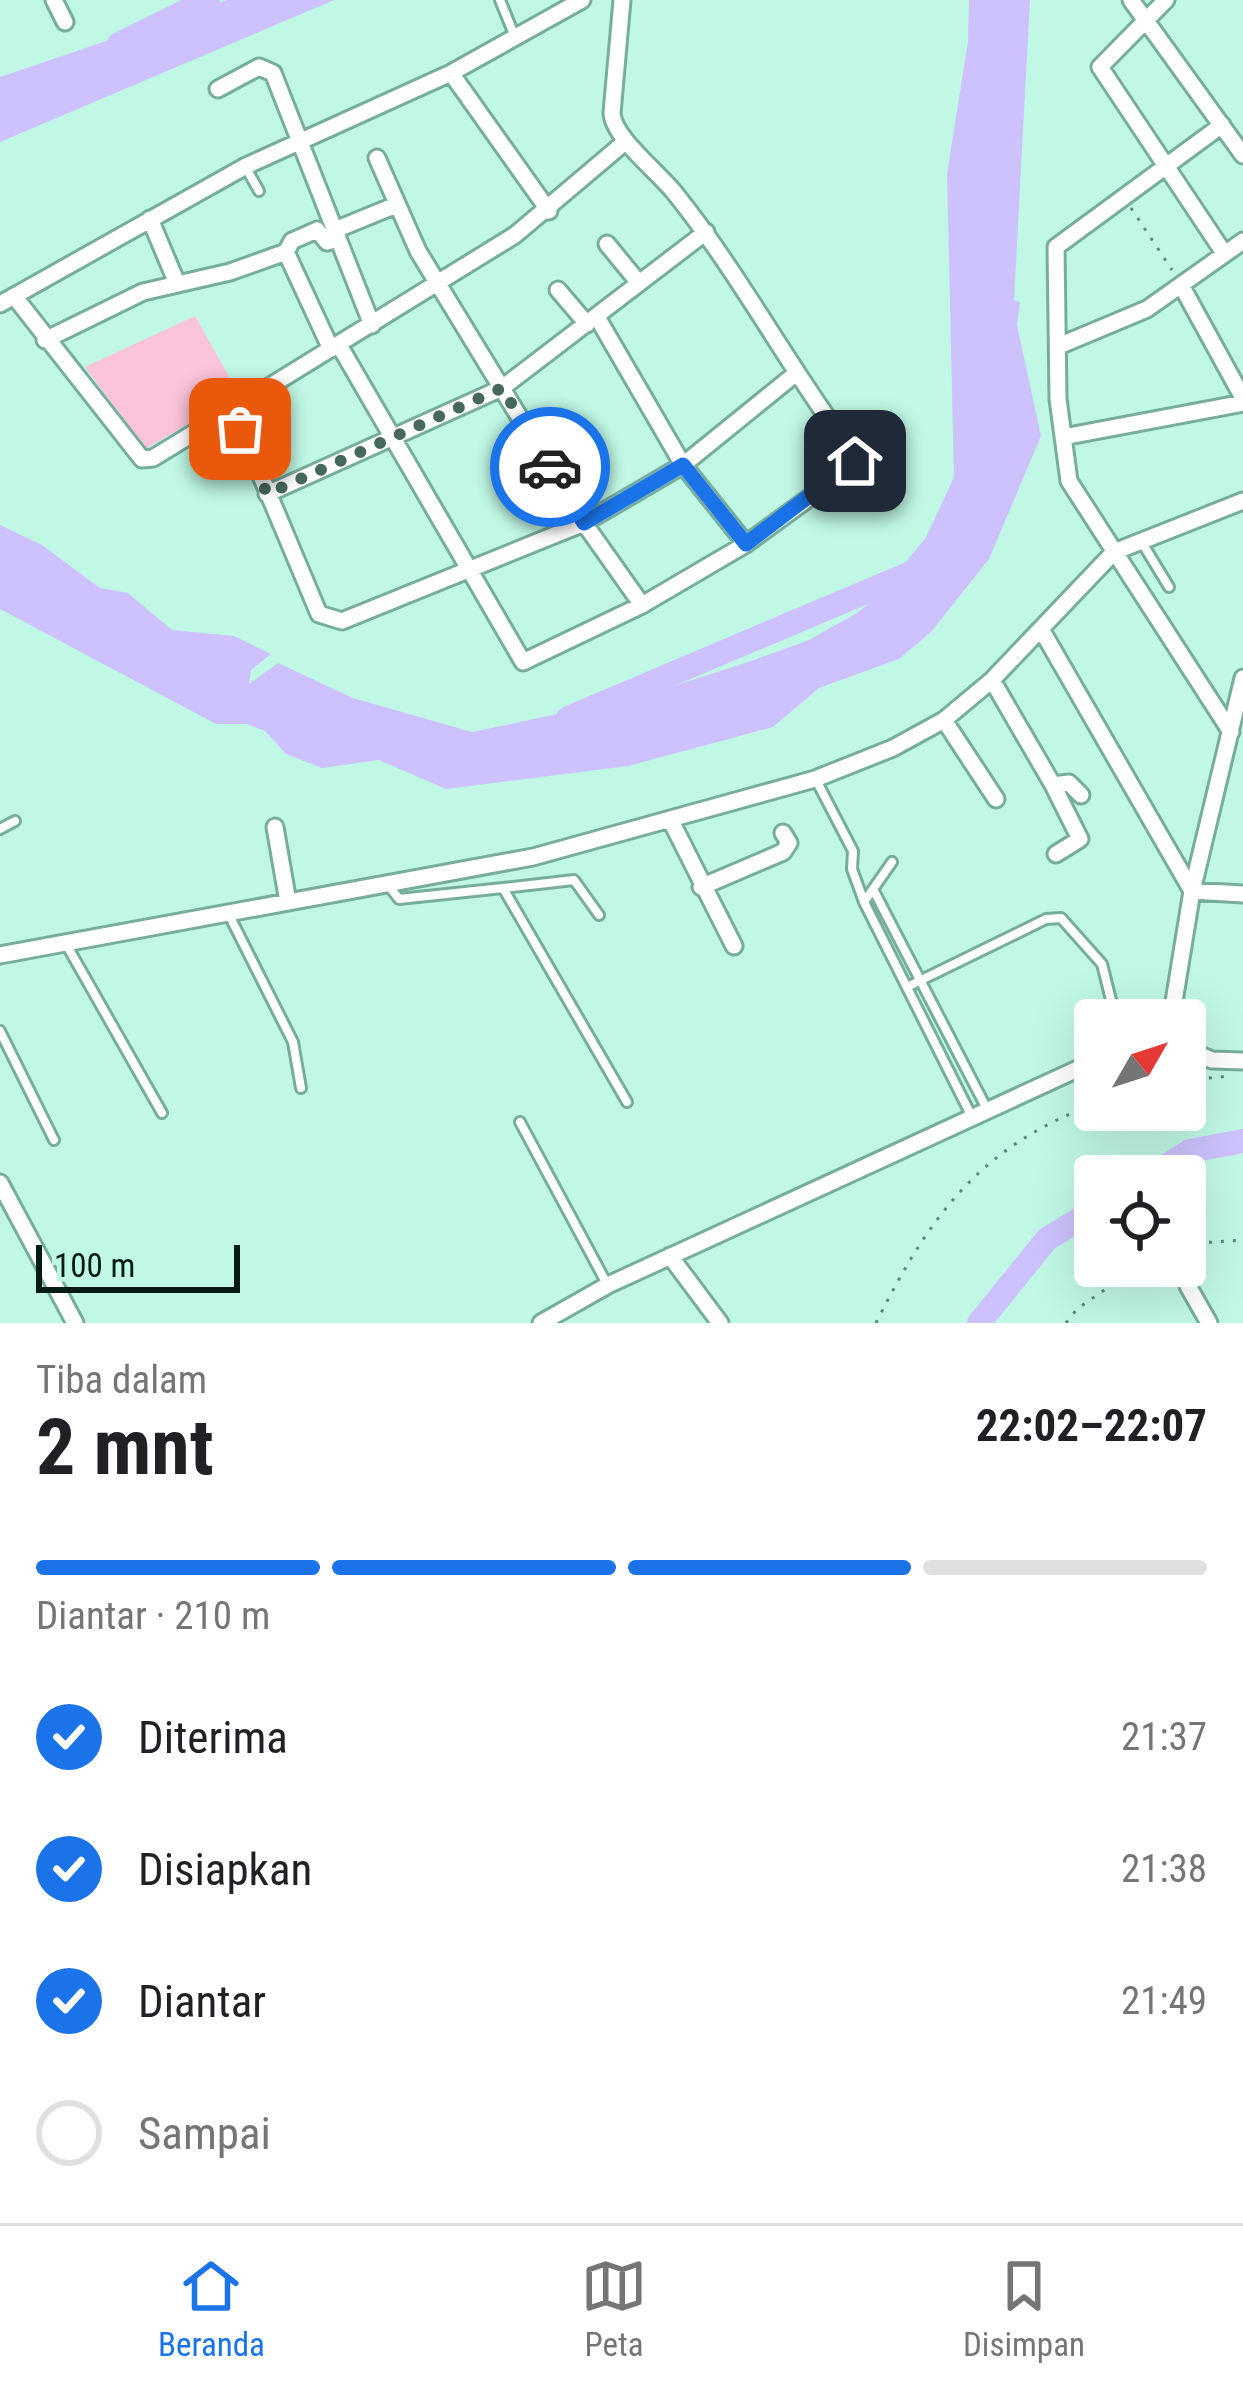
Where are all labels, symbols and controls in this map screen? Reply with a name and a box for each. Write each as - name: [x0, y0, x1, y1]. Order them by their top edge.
- pin: [189, 378, 291, 480]
- icon: bag: [207, 396, 273, 462]
- courier: [490, 407, 610, 527]
- pin: [804, 410, 906, 512]
- icon: home: [822, 428, 888, 494]
- icon: car: [517, 434, 583, 500]
- north arrow: [1074, 999, 1206, 1131]
- map controls: [1074, 999, 1206, 1287]
- button: locate: [1074, 1155, 1206, 1287]
- scale bar: [36, 1239, 240, 1292]
- text: 100 m: [54, 1246, 135, 1285]
- text: Tiba dalam: [36, 1357, 207, 1403]
- text: 22:02–22:07: [976, 1399, 1207, 1452]
- text: 2 mnt: [36, 1402, 214, 1493]
- text: Diantar · 210 m: [36, 1593, 270, 1639]
- icon: check: [36, 1704, 102, 1770]
- text: Diterima: [138, 1711, 288, 1764]
- text: 21:37: [1121, 1714, 1207, 1760]
- icon: check: [36, 1836, 102, 1902]
- text: Disiapkan: [138, 1843, 312, 1896]
- text: 21:38: [1121, 1846, 1207, 1892]
- icon: check: [36, 1968, 102, 2034]
- text: Diantar: [138, 1975, 266, 2028]
- text: 21:49: [1121, 1978, 1207, 2024]
- text: Sampai: [138, 2107, 271, 2160]
- tab: Beranda: [158, 2253, 265, 2364]
- tab: Peta: [581, 2253, 647, 2364]
- tab: Disimpan: [963, 2253, 1085, 2364]

